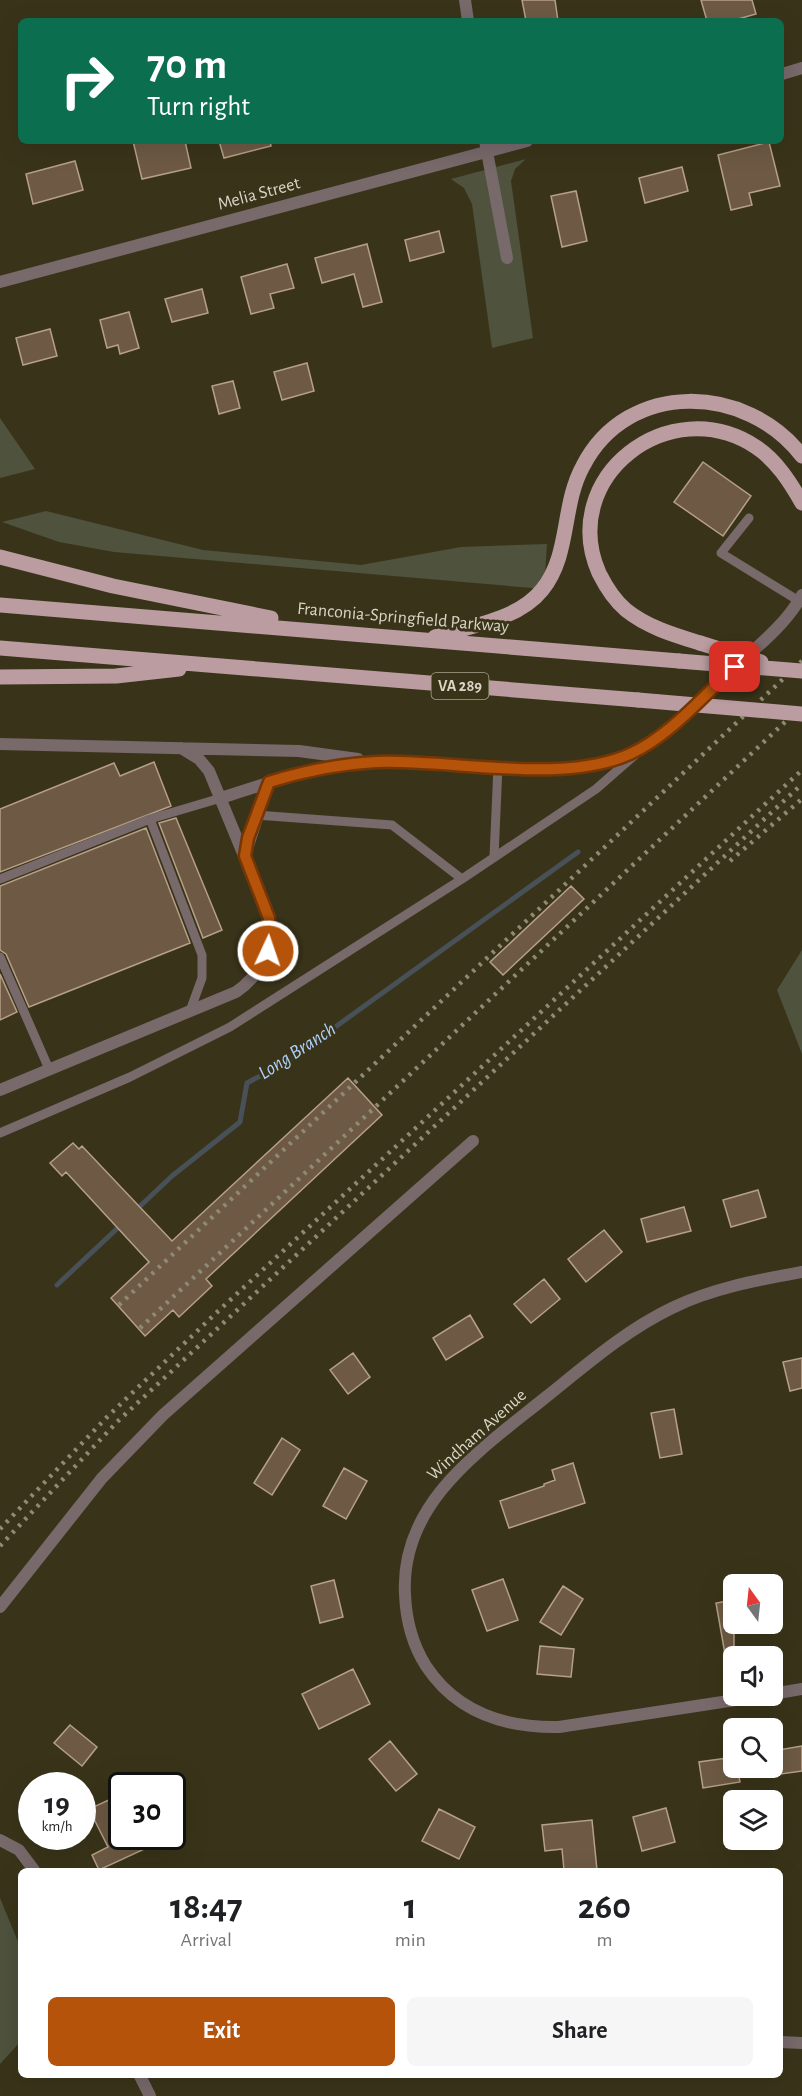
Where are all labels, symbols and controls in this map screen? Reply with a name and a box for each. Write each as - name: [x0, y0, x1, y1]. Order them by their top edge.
- icon: right: [48, 42, 126, 120]
- text: 70 m: [147, 44, 227, 86]
- text: Turn right: [147, 93, 250, 120]
- street label: Melia Street: [216, 174, 302, 214]
- street label: Franconia-Springfield Parkway: [296, 600, 510, 636]
- pin: [709, 641, 760, 692]
- icon: arrive: [718, 650, 751, 683]
- road number: VA 289: [432, 673, 488, 699]
- position arrow: [236, 919, 300, 983]
- water label: Long Branch: [255, 1019, 339, 1083]
- street label: Windham Avenue: [424, 1386, 530, 1484]
- north arrow: [723, 1574, 783, 1634]
- map controls: [723, 1574, 783, 1850]
- button: sound: [723, 1646, 783, 1706]
- button: search: [723, 1718, 783, 1778]
- speed limit sign: 30: [108, 1772, 186, 1850]
- text: 19: [44, 1789, 70, 1819]
- button: layers: [723, 1790, 783, 1850]
- text: km/h: [42, 1819, 72, 1834]
- text: 18:47: [170, 1889, 243, 1925]
- text: 1: [404, 1889, 417, 1925]
- text: 260: [578, 1889, 631, 1925]
- text: Arrival: [181, 1930, 232, 1950]
- text: min: [395, 1930, 426, 1950]
- text: m: [596, 1930, 612, 1950]
- button: Exit: [48, 1997, 395, 2066]
- button: Share: [407, 1997, 753, 2066]

